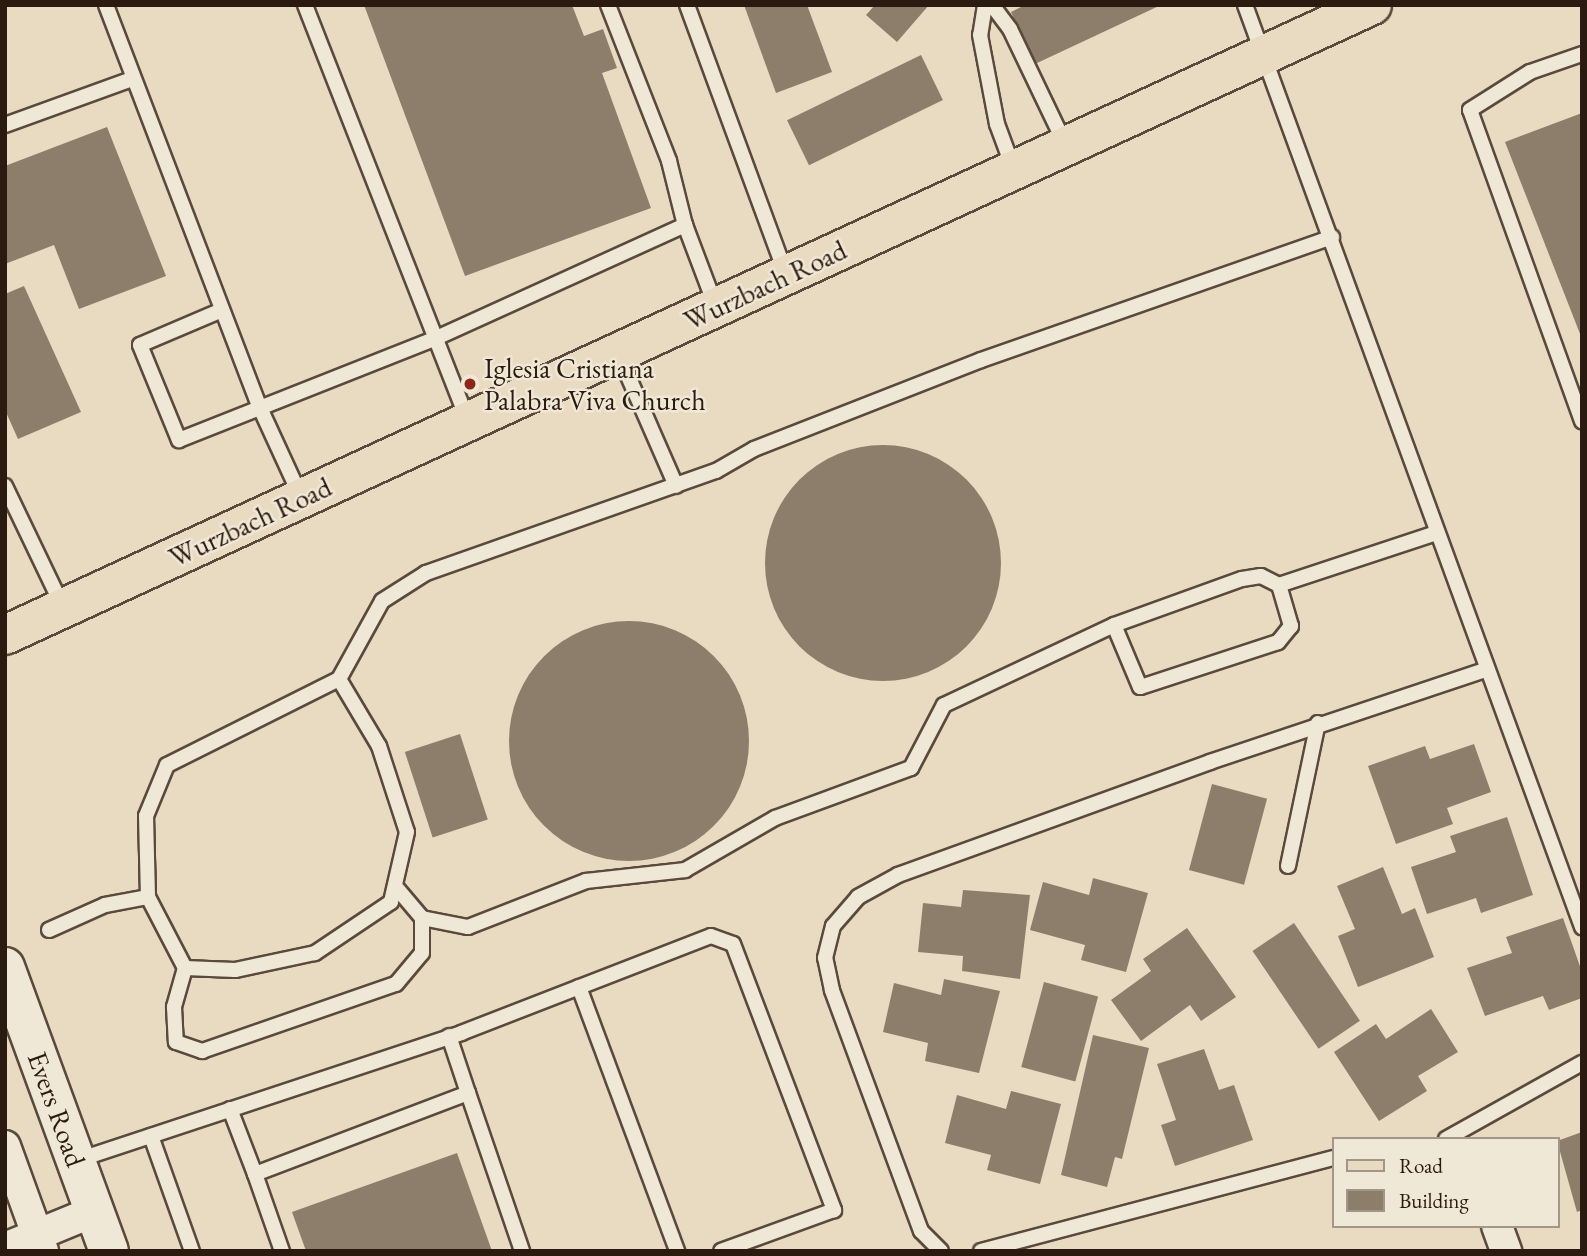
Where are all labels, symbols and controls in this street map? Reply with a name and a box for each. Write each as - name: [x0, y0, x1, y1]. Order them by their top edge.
- street label: Wurzbach Road: [678, 233, 852, 337]
- place label: Iglesia Cristiana Palabra Viva Church: [484, 351, 706, 417]
- marker: Iglesia Cristiana Palabra Viva Church: [462, 376, 478, 392]
- street label: Wurzbach Road: [163, 470, 337, 574]
- street label: Evers Road: [21, 1047, 93, 1171]
- legend: [1332, 1137, 1559, 1228]
- text: Road: [1399, 1152, 1443, 1179]
- text: Building: [1399, 1187, 1469, 1214]

